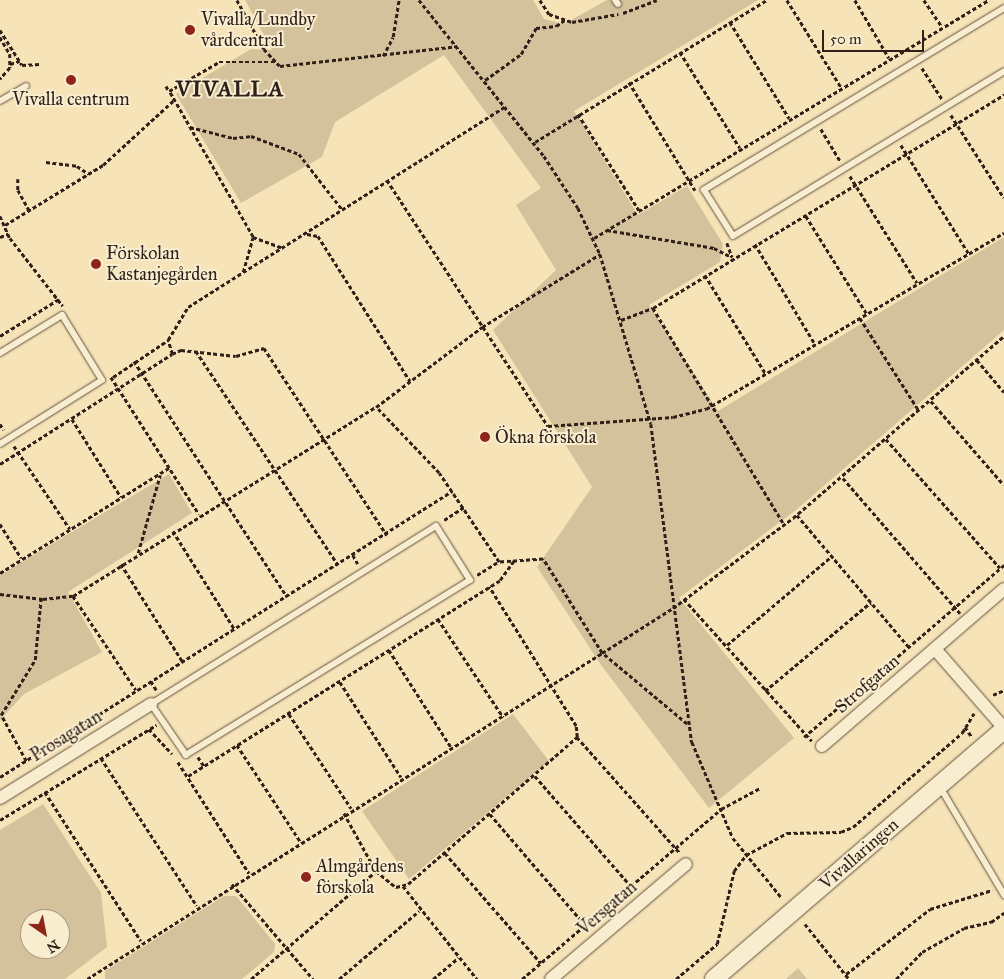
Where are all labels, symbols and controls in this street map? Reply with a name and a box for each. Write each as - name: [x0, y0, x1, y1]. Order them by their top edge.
- place label: Vivalla/Lundby vårdcentral: [201, 9, 315, 52]
- scale bar: [824, 20, 926, 52]
- marker: Vivalla/Lundby vårdcentral: [183, 23, 197, 37]
- text: 50 m: [830, 30, 862, 48]
- marker: Vivalla centrum: [65, 74, 77, 86]
- district label: VIVALLA: [175, 76, 285, 102]
- place label: Vivalla centrum: [12, 88, 130, 110]
- place label: Förskolan Kastanjegården: [106, 243, 217, 286]
- marker: Förskolan Kastanjegården: [90, 258, 102, 270]
- place label: Ökna förskola: [495, 426, 596, 448]
- marker: Ökna förskola: [479, 431, 491, 443]
- street label: Strofgatan: [830, 650, 904, 718]
- street label: Prosagatan: [26, 706, 106, 766]
- street label: Vivallaringen: [815, 814, 903, 894]
- place label: Almgårdens förskola: [316, 856, 404, 899]
- marker: Almgårdens förskola: [300, 871, 312, 883]
- street label: Versgatan: [573, 876, 641, 940]
- north arrow: [20, 909, 70, 959]
- text: N: [43, 936, 63, 957]

